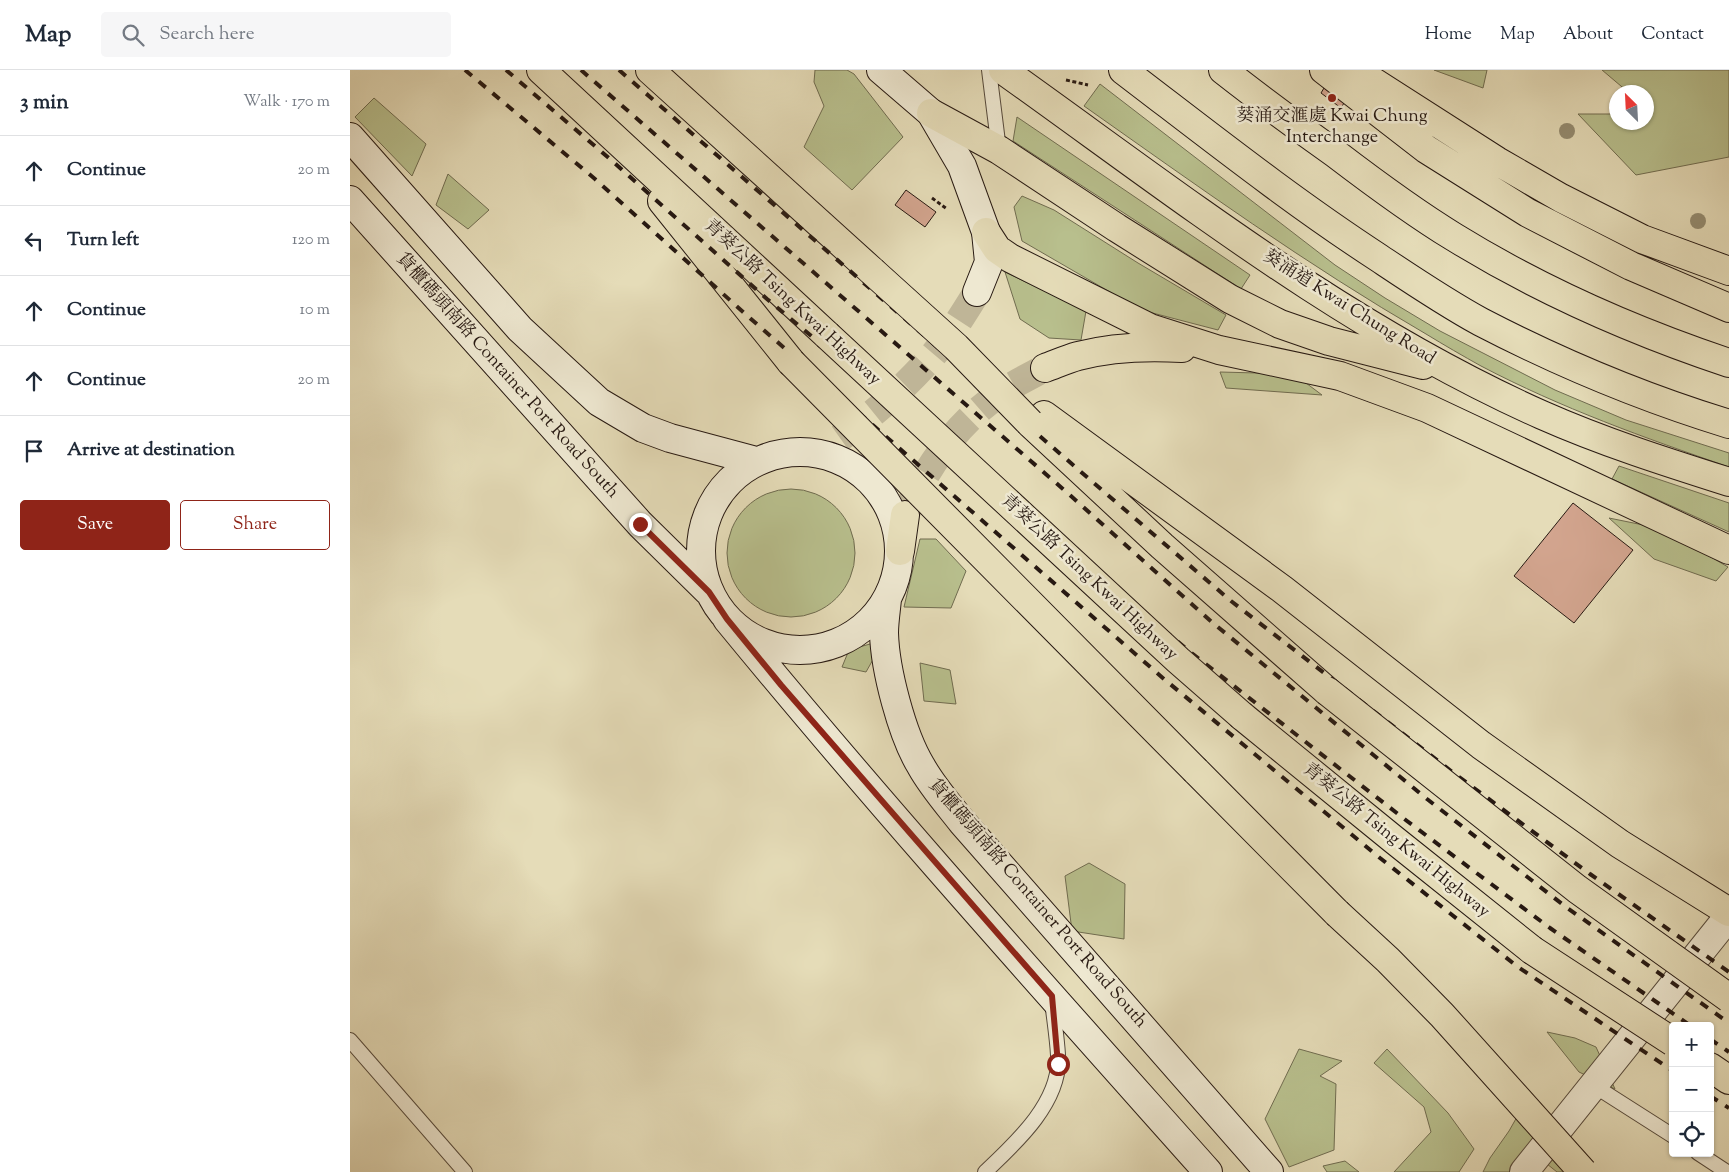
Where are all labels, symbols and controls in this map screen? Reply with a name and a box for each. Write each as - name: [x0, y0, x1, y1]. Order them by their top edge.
- search box: [101, 12, 451, 57]
- text: Map: [25, 18, 71, 52]
- icon: search: [119, 21, 147, 49]
- text: Search here: [159, 21, 255, 48]
- text: Home: [1425, 22, 1472, 48]
- text: Map: [1500, 22, 1535, 48]
- text: About: [1563, 22, 1613, 48]
- text: Contact: [1641, 22, 1704, 48]
- north arrow: [1609, 85, 1654, 130]
- text: 3 min: [20, 88, 69, 118]
- text: Walk · 170 m: [243, 91, 330, 114]
- marker: 葵涌交滙處 Kwai Chung Interchange: [1326, 92, 1338, 104]
- place label: 葵涌交滙處 Kwai Chung Interchange: [1236, 104, 1428, 151]
- icon: ahead: [20, 157, 48, 185]
- text: Continue: [67, 157, 146, 184]
- text: 20 m: [297, 159, 330, 182]
- street label: 青葵公路 Tsing Kwai Highway: [698, 214, 886, 392]
- icon: left: [20, 227, 48, 255]
- text: Turn left: [67, 227, 139, 254]
- text: 120 m: [292, 229, 330, 252]
- street label: 葵涌道 Kwai Chung Road: [1258, 244, 1440, 372]
- street label: 貨櫃碼頭南路 Container Port Road South: [389, 247, 625, 505]
- icon: ahead: [20, 297, 48, 325]
- text: Continue: [67, 297, 146, 324]
- text: 10 m: [300, 299, 330, 322]
- icon: ahead: [20, 367, 48, 395]
- text: Continue: [67, 367, 146, 394]
- text: 20 m: [297, 369, 330, 392]
- icon: arrive: [20, 437, 48, 465]
- text: Arrive at destination: [67, 437, 235, 464]
- street label: 青葵公路 Tsing Kwai Highway: [995, 489, 1183, 667]
- button: Save: [20, 500, 170, 550]
- button: Share: [180, 500, 330, 550]
- route end: [629, 513, 652, 536]
- street label: 青葵公路 Tsing Kwai Highway: [1297, 757, 1495, 925]
- street label: 貨櫃碼頭南路 Container Port Road South: [921, 774, 1153, 1035]
- map controls: [1669, 1022, 1714, 1157]
- button: +: [1669, 1022, 1714, 1067]
- route start: [1047, 1053, 1070, 1076]
- button: −: [1669, 1067, 1714, 1112]
- button: locate: [1669, 1112, 1714, 1157]

